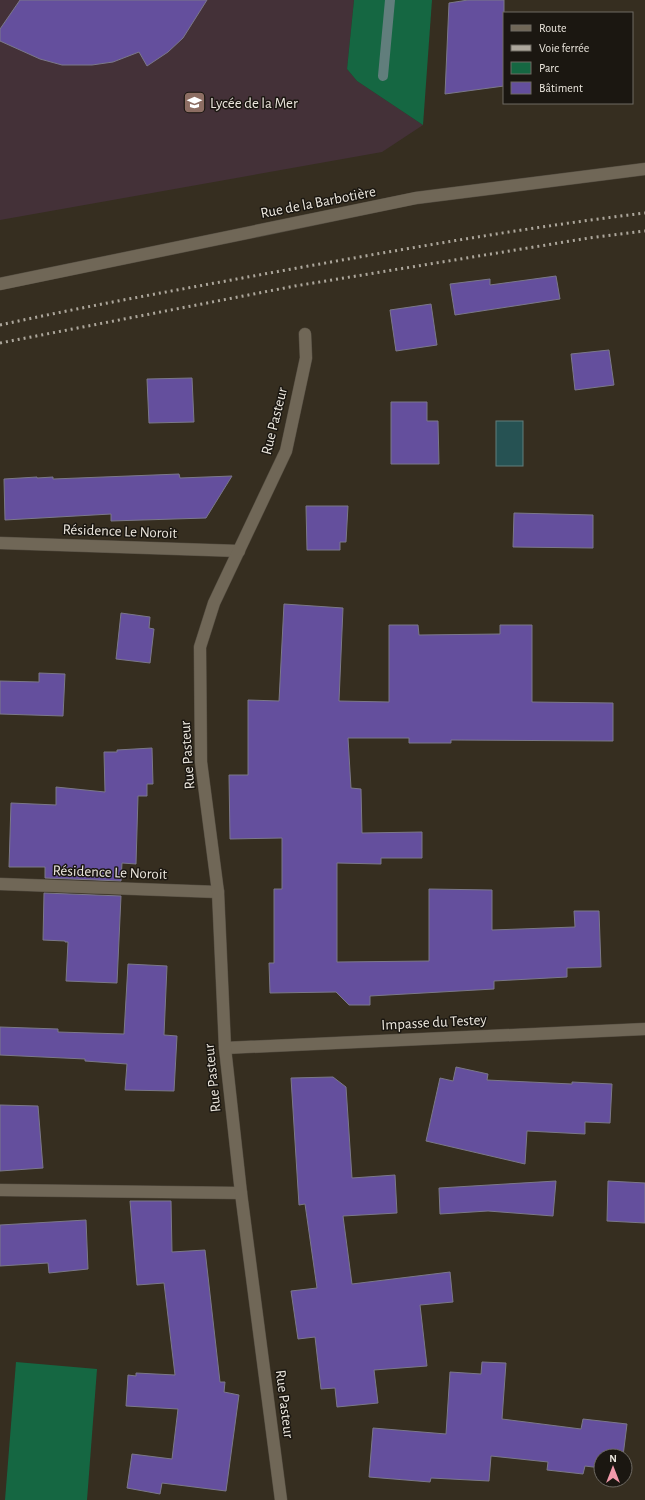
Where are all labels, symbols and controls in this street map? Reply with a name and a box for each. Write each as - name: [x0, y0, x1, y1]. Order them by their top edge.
- legend: [503, 12, 633, 104]
- text: Route: [539, 22, 566, 34]
- text: Voie ferrée: [539, 42, 589, 54]
- text: Parc: [539, 62, 559, 74]
- text: Bâtiment: [539, 82, 583, 94]
- school or university icon: Lycée de la Mer: [182, 90, 208, 116]
- place label: Lycée de la Mer: [210, 96, 298, 111]
- street label: Rue de la Barbotière: [259, 184, 377, 221]
- street label: Rue Pasteur: [259, 386, 290, 456]
- street label: Résidence Le Noroit: [62, 522, 178, 541]
- street label: Rue Pasteur: [178, 720, 197, 790]
- street label: Résidence Le Noroit: [52, 863, 168, 882]
- street label: Impasse du Testey: [381, 1012, 488, 1033]
- street label: Rue Pasteur: [201, 1043, 224, 1113]
- street label: Rue Pasteur: [273, 1369, 296, 1439]
- north arrow: [593, 1448, 633, 1488]
- text: N: [609, 1453, 617, 1464]

